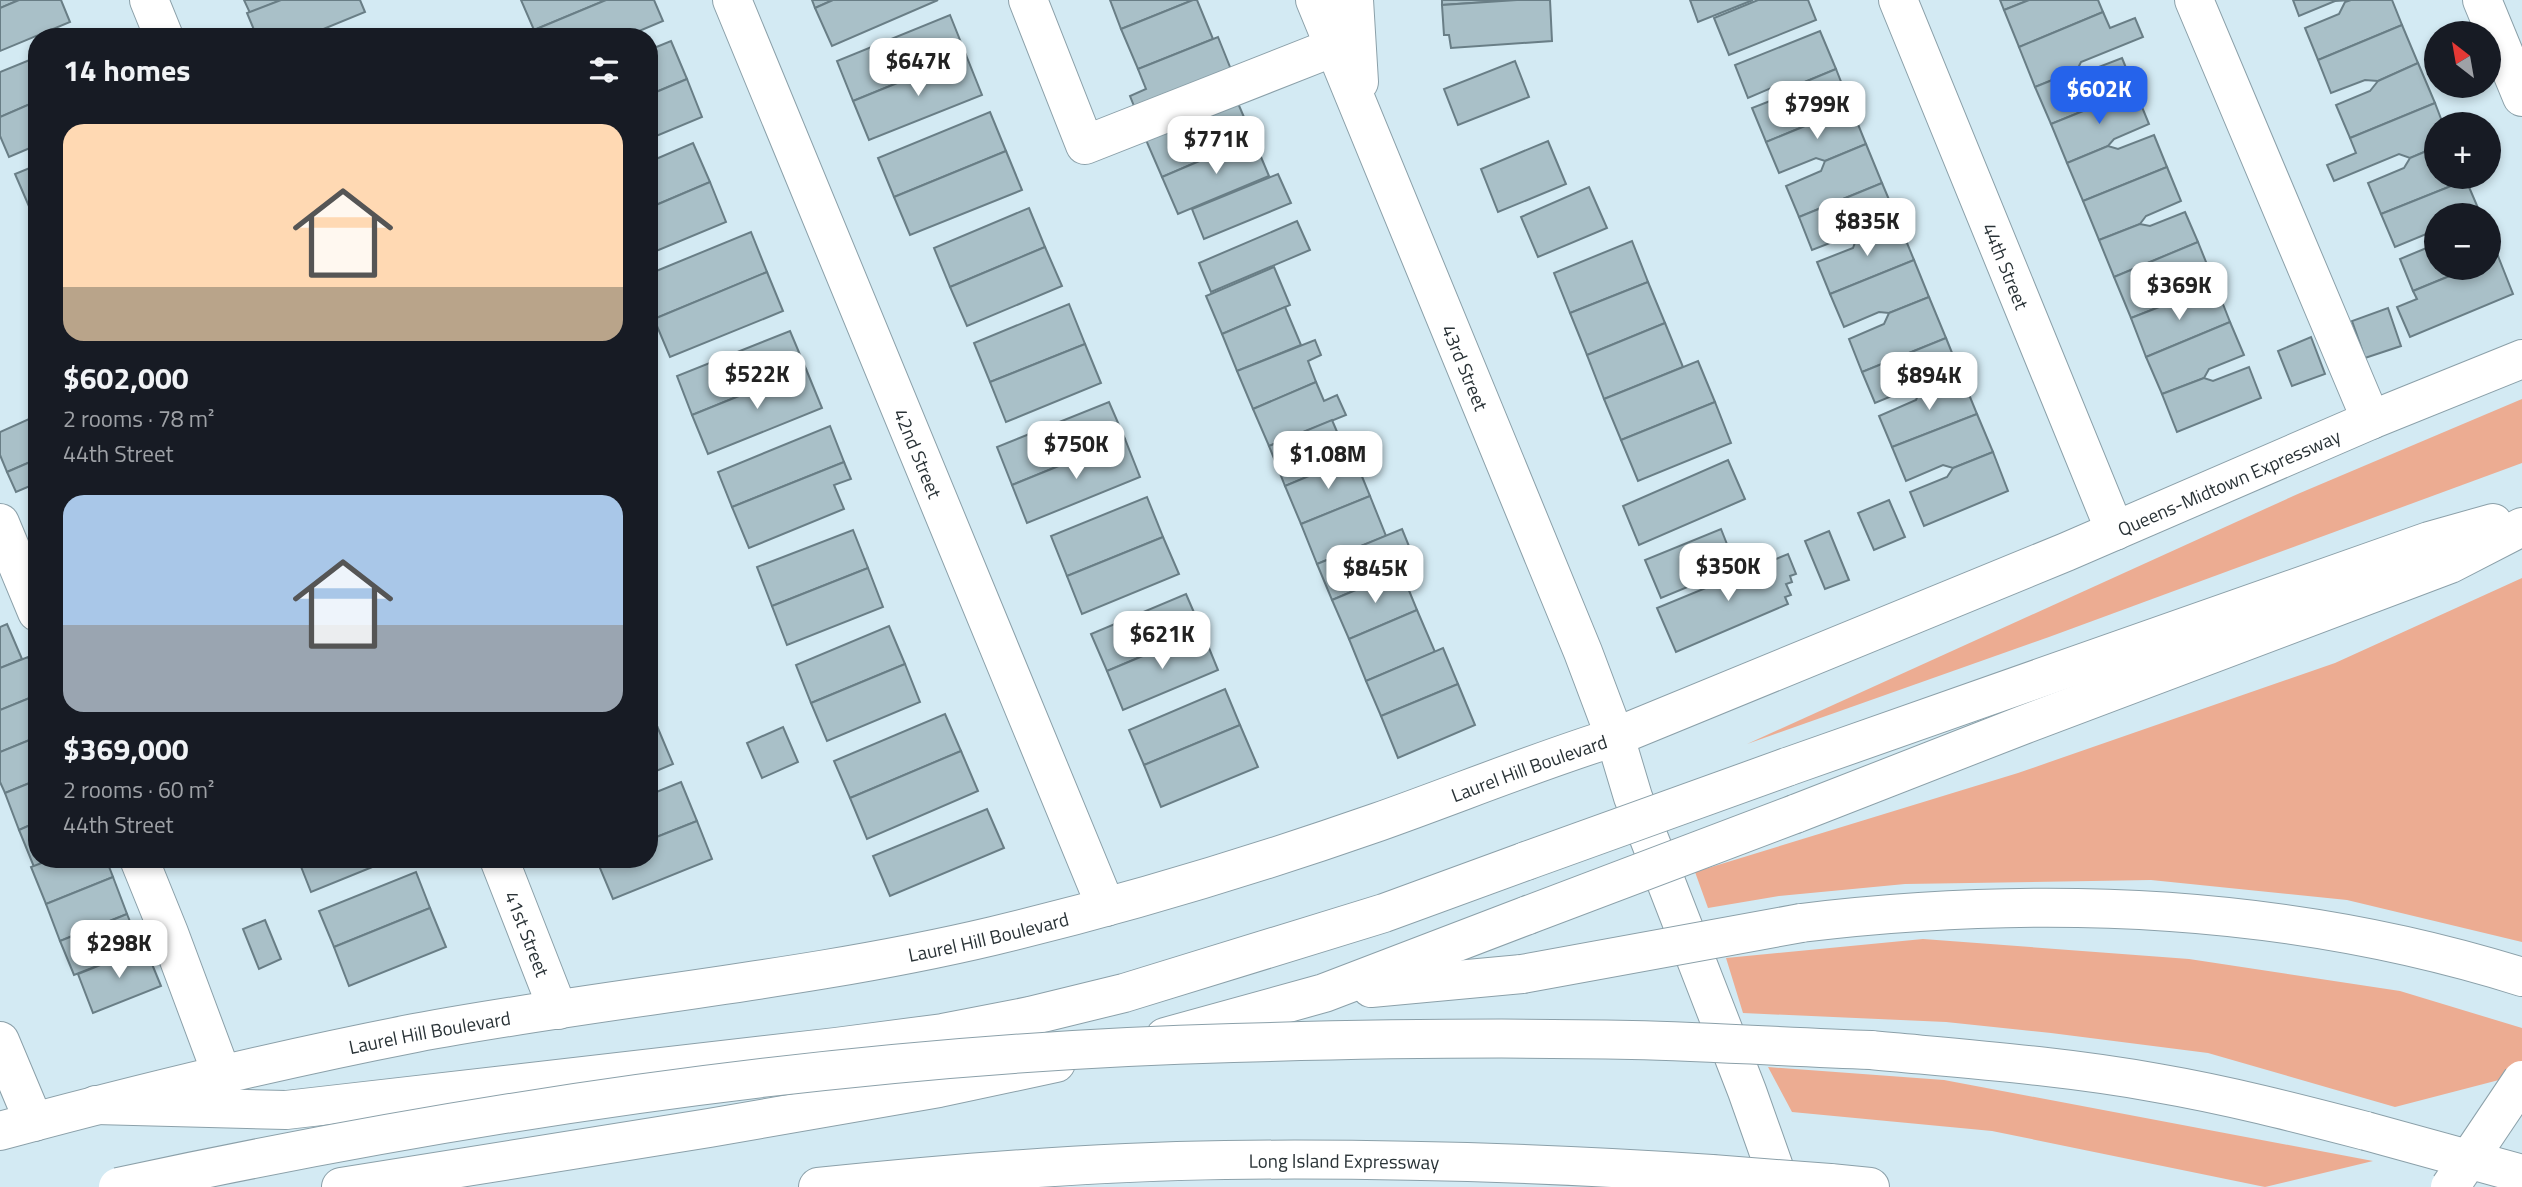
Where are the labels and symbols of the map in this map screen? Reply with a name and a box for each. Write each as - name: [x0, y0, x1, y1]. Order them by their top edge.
- north arrow: [2424, 21, 2501, 98]
- pin: $647K: [869, 38, 967, 98]
- pin: $602K: [2050, 66, 2148, 126]
- pin: $799K: [1768, 82, 1866, 141]
- pin: $771K: [1167, 116, 1265, 176]
- pin: $835K: [1818, 198, 1916, 258]
- street label: 44th Street: [1976, 218, 2037, 314]
- pin: $369K: [2130, 262, 2228, 322]
- street label: 43rd Street: [1435, 320, 1497, 415]
- pin: $522K: [708, 352, 806, 411]
- pin: $894K: [1880, 352, 1978, 412]
- street label: 42nd Street: [887, 404, 950, 503]
- pin: $750K: [1027, 421, 1125, 481]
- street label: Queens-Midtown Expressway: [2113, 421, 2345, 543]
- pin: $1.08M: [1271, 432, 1385, 491]
- pin: $350K: [1679, 544, 1777, 603]
- pin: $845K: [1326, 546, 1424, 605]
- pin: $621K: [1113, 612, 1211, 671]
- street label: Laurel Hill Boulevard: [1447, 726, 1611, 809]
- street label: 41st Street: [498, 886, 558, 981]
- street label: Laurel Hill Boulevard: [905, 903, 1072, 968]
- pin: $298K: [70, 920, 168, 980]
- street label: Laurel Hill Boulevard: [346, 1002, 512, 1061]
- street label: Long Island Expressway: [1248, 1145, 1440, 1176]

